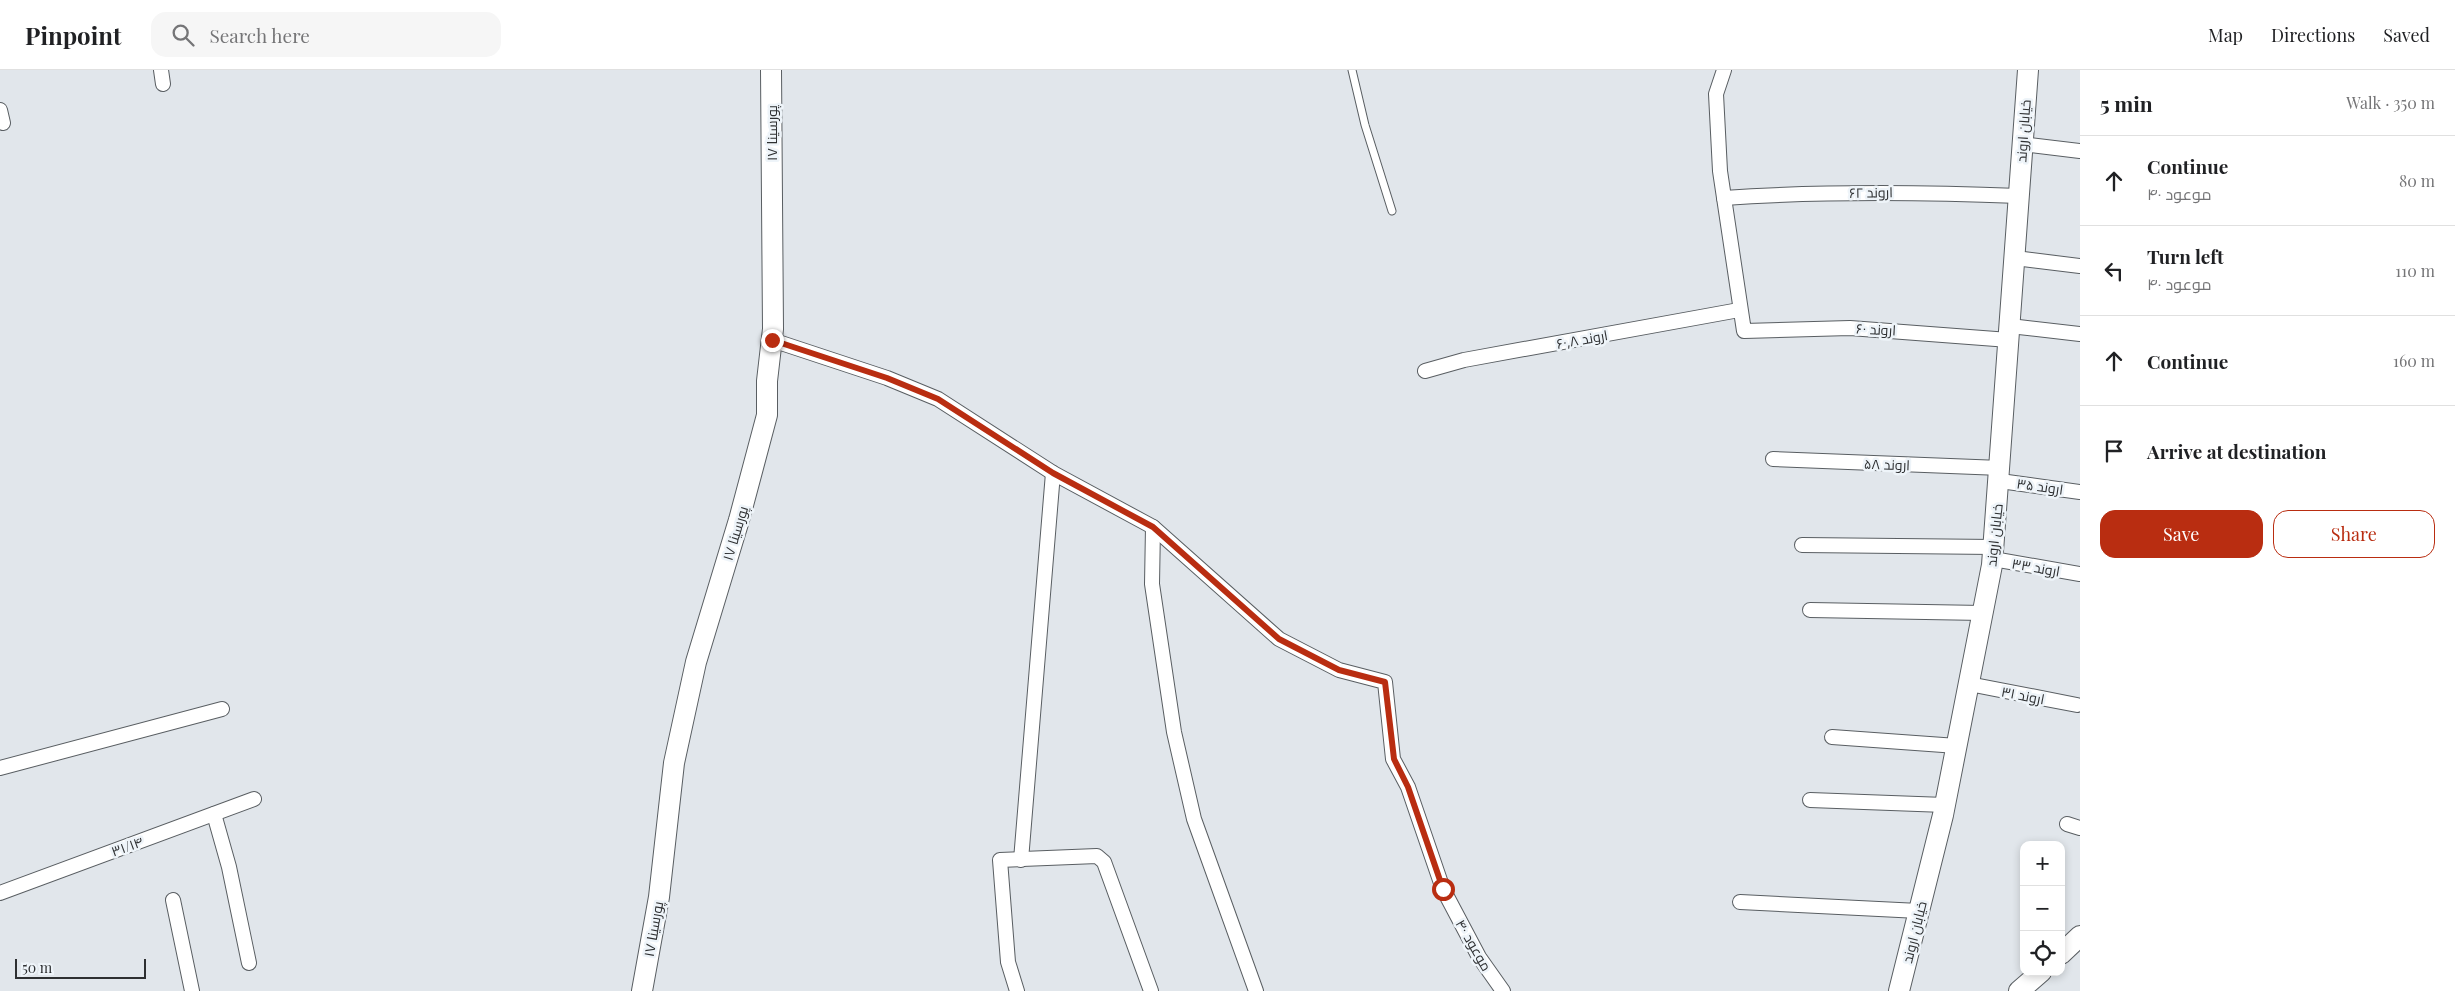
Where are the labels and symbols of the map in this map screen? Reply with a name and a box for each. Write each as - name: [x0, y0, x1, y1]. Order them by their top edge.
- street label: خیابان اروند: [2011, 99, 2035, 163]
- street label: پورسینا ۱۷: [762, 105, 782, 161]
- street label: اروند ۶۲: [1849, 182, 1893, 202]
- street label: اروند ۶۰: [1856, 318, 1896, 340]
- street label: اروند ۶۰٫۸: [1555, 325, 1609, 353]
- route end: [761, 329, 784, 352]
- street label: اروند ۵۸: [1864, 454, 1910, 474]
- street label: اروند ۳۵: [2015, 473, 2065, 499]
- street label: پورسینا ۱۷: [718, 503, 753, 563]
- street label: خیابان اروند: [1981, 503, 2007, 567]
- street label: اروند ۳۳: [2010, 553, 2062, 581]
- street label: اروند ۳۱: [2000, 682, 2046, 708]
- street label: ۳۱/۱۴: [108, 831, 146, 861]
- route start: [1432, 878, 1455, 901]
- street label: خیابان اروند: [1897, 899, 1931, 965]
- street label: پورسینا ۱۷: [639, 900, 668, 958]
- street label: موعود ۴۰: [1452, 916, 1496, 974]
- scale bar: [15, 956, 146, 979]

